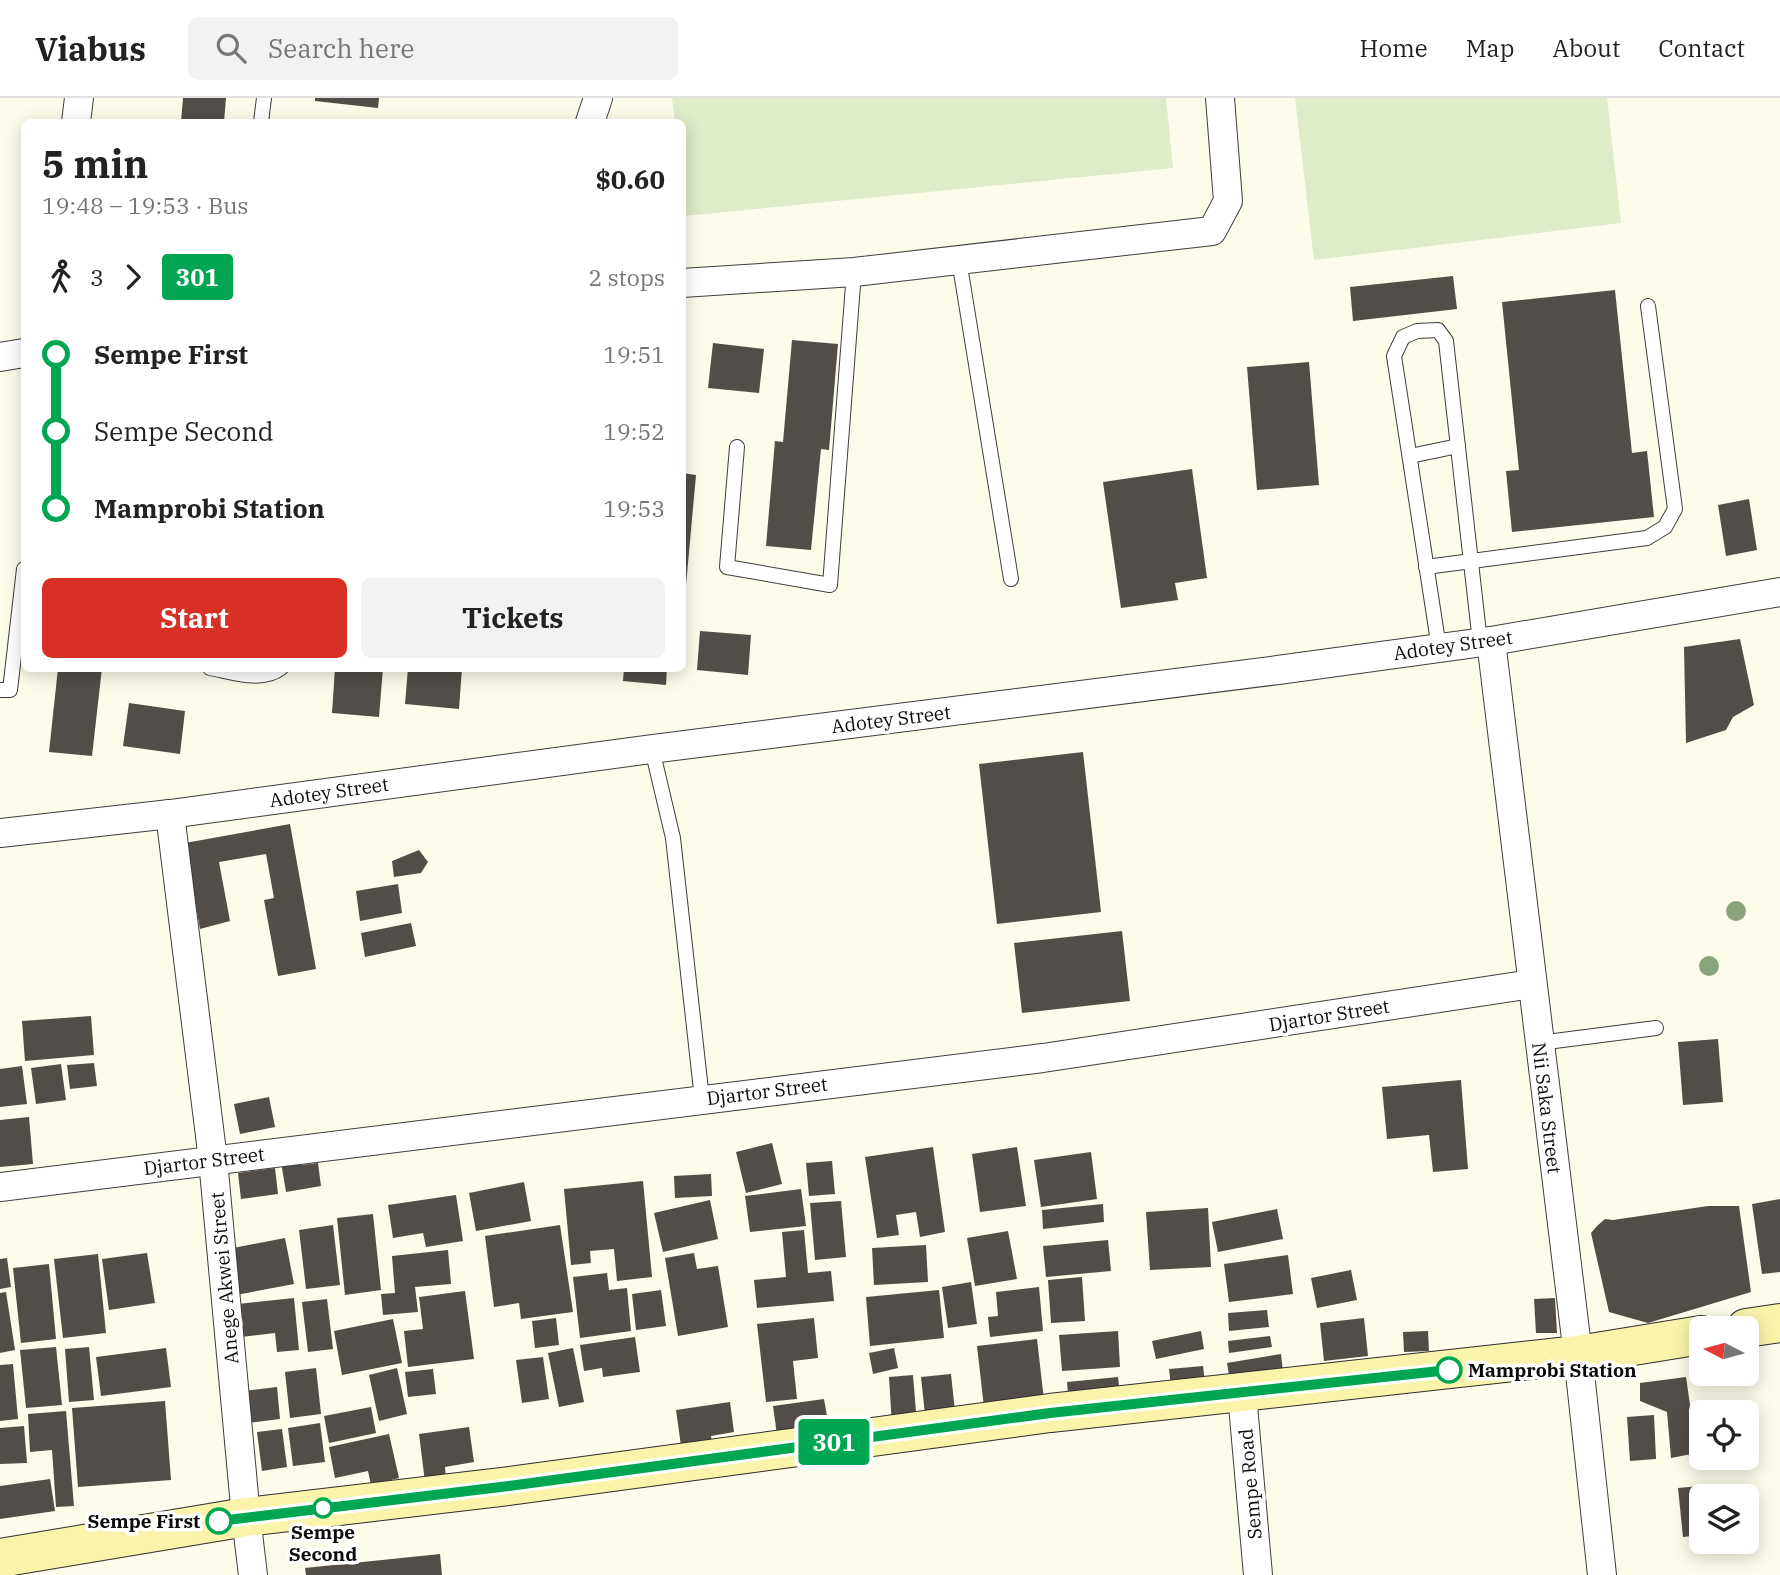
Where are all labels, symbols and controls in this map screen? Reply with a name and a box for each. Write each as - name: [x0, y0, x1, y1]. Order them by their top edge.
- search box: [188, 17, 678, 80]
- text: Viabus: [35, 27, 146, 70]
- icon: search: [212, 29, 250, 67]
- text: Search here: [268, 31, 414, 65]
- text: Home: [1360, 32, 1428, 64]
- text: Map: [1466, 32, 1514, 64]
- text: About: [1552, 32, 1620, 64]
- text: Contact: [1658, 32, 1745, 64]
- text: 5 min: [42, 139, 148, 188]
- text: $0.60: [595, 162, 665, 196]
- text: 19:48 – 19:53 · Bus: [42, 190, 249, 220]
- icon: walk: [42, 258, 80, 296]
- icon: forward: [114, 258, 152, 296]
- text: 301: [176, 261, 219, 293]
- text: 3: [90, 262, 104, 292]
- text: 2 stops: [588, 262, 665, 292]
- text: Sempe First: [94, 337, 248, 371]
- text: 19:51: [603, 339, 665, 369]
- text: Sempe Second: [94, 414, 274, 448]
- text: 19:52: [603, 416, 665, 446]
- text: Mamprobi Station: [94, 491, 325, 525]
- text: 19:53: [603, 493, 665, 523]
- button: Start: [42, 578, 347, 658]
- button: Tickets: [361, 578, 665, 658]
- street label: Adotey Street: [1392, 625, 1514, 665]
- street label: Adotey Street: [830, 700, 952, 738]
- street label: Adotey Street: [268, 772, 390, 812]
- street label: Djartor Street: [1267, 994, 1391, 1036]
- street label: Nii Saka Street: [1527, 1041, 1567, 1175]
- street label: Djartor Street: [705, 1072, 829, 1110]
- street label: Djartor Street: [142, 1142, 266, 1180]
- street label: Anege Akwei Street: [204, 1191, 243, 1365]
- north arrow: [1689, 1316, 1759, 1386]
- map controls: [1689, 1316, 1759, 1554]
- marker: Mamprobi Station: [1436, 1357, 1462, 1383]
- place label: Mamprobi Station: [1468, 1358, 1637, 1382]
- button: locate: [1689, 1400, 1759, 1470]
- line badge: 301: [794, 1419, 874, 1465]
- text: 301: [812, 1426, 856, 1458]
- street label: Sempe Road: [1233, 1428, 1267, 1540]
- button: layers: [1689, 1484, 1759, 1554]
- marker: Sempe Second: [313, 1498, 333, 1518]
- marker: Sempe First: [206, 1508, 232, 1534]
- place label: Sempe First: [88, 1509, 200, 1533]
- place label: Sempe Second: [289, 1520, 357, 1566]

